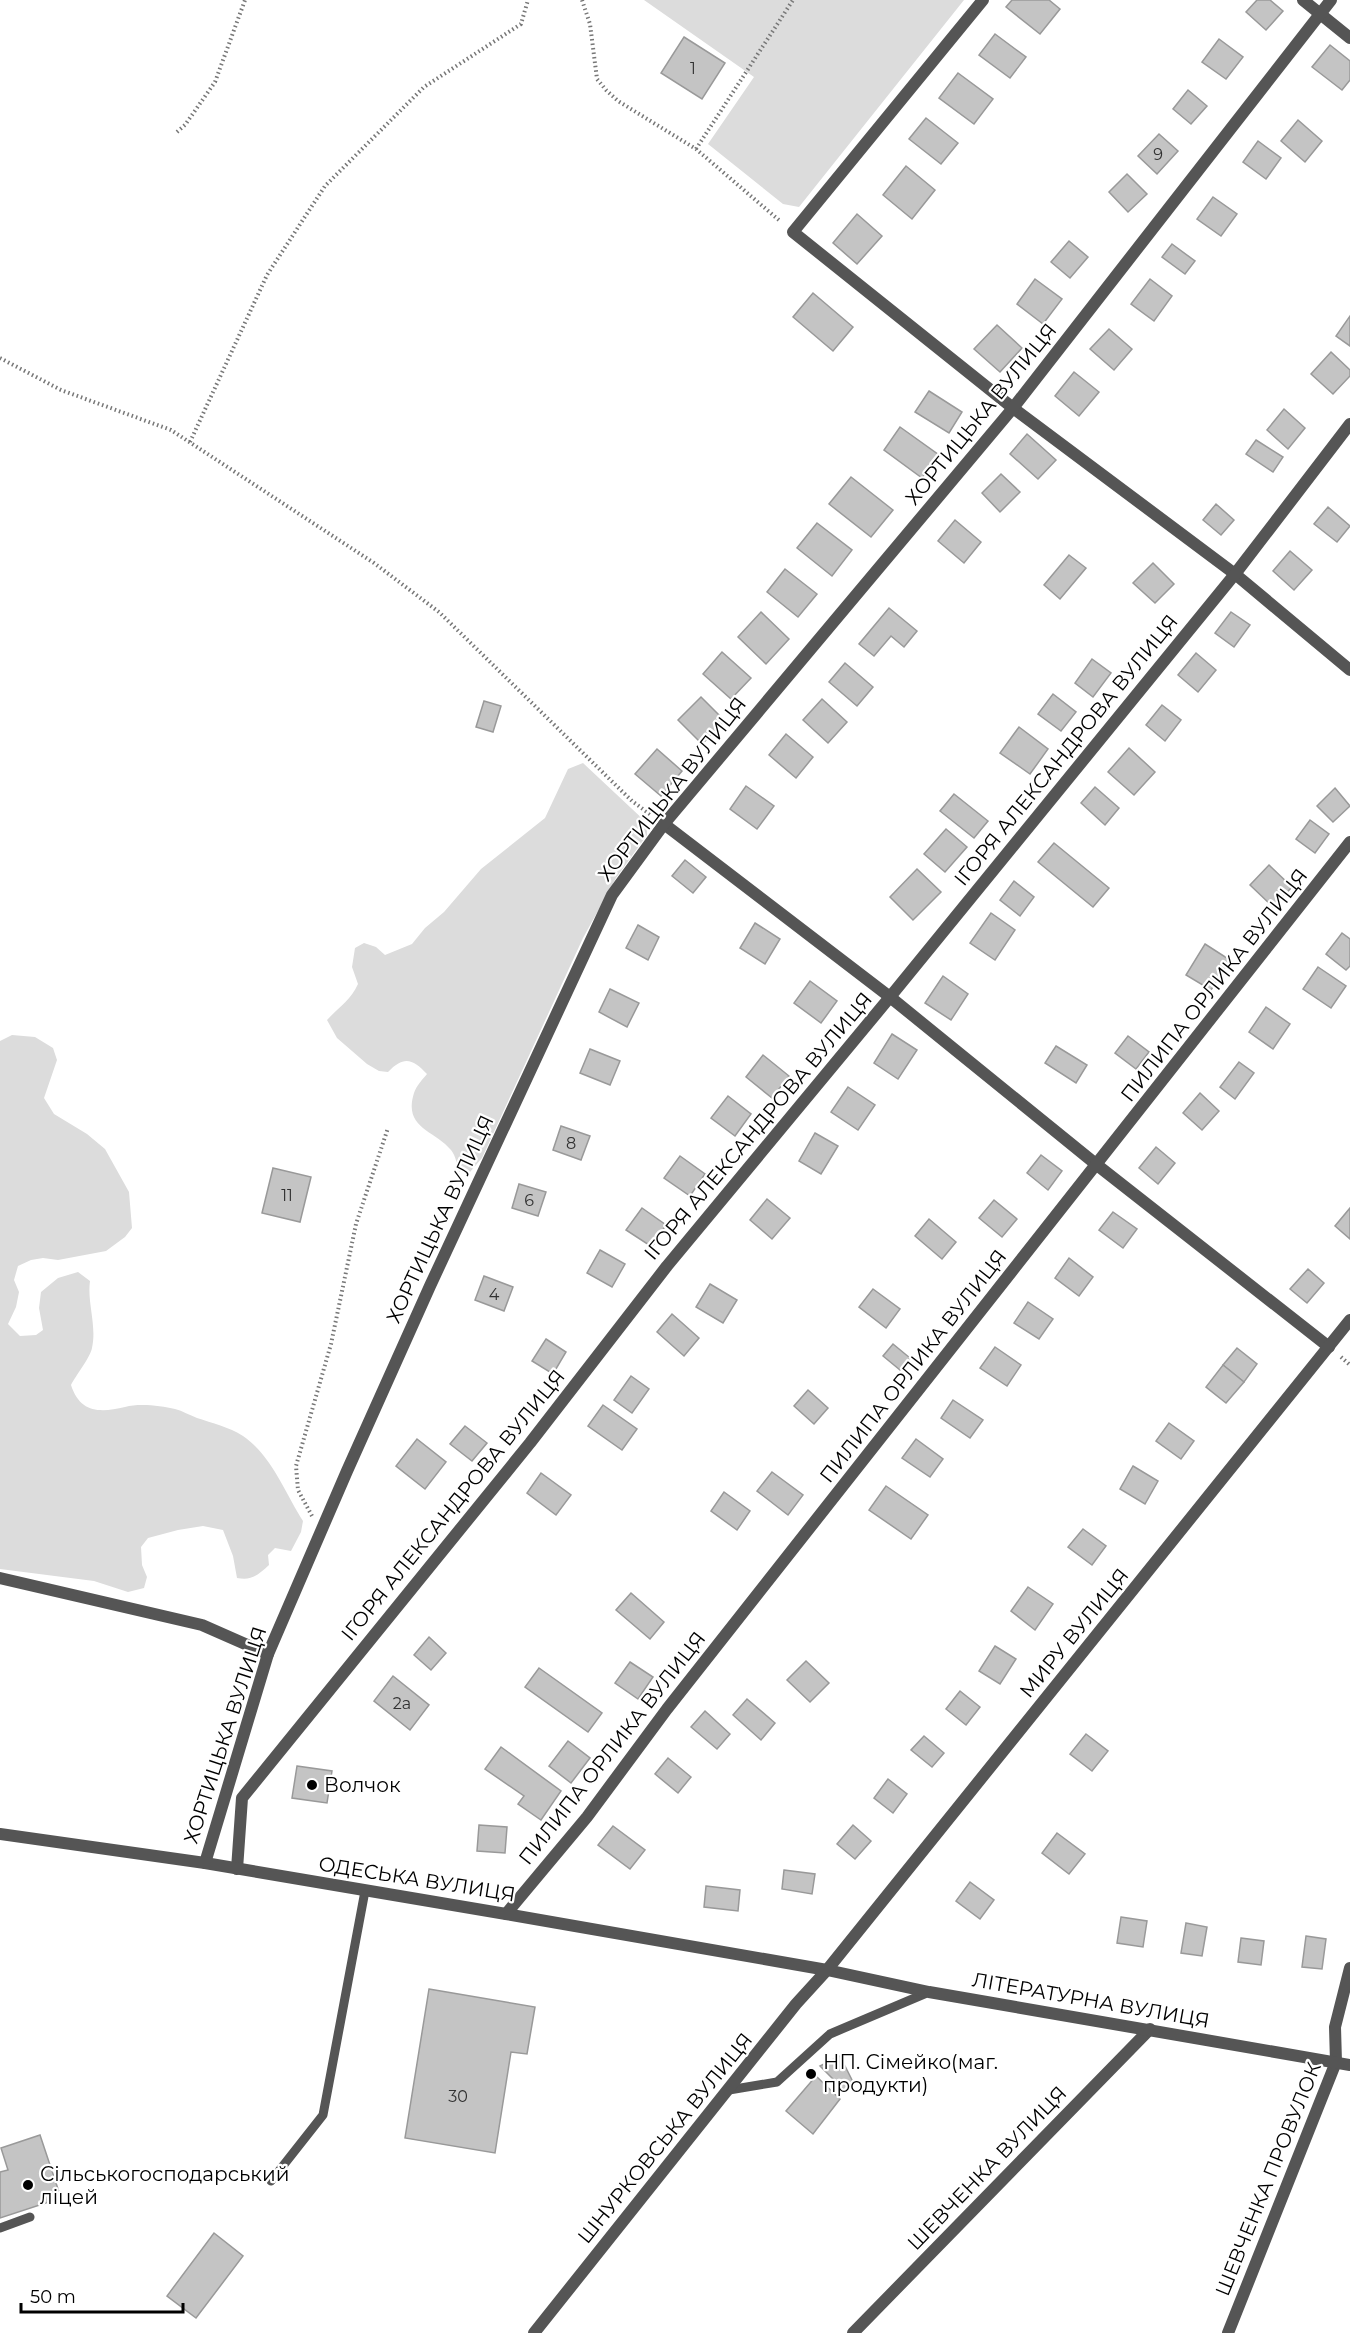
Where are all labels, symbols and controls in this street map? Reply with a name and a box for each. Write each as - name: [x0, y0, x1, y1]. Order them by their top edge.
- house number: 1: [690, 59, 696, 78]
- house number: 9: [1153, 145, 1163, 164]
- street label: ХОРТИЦЬКА ВУЛИЦЯ: [900, 318, 1062, 510]
- street label: ІГОРЯ АЛЕКСАНДРОВА ВУЛИЦЯ: [949, 610, 1183, 890]
- street label: ХОРТИЦЬКА ВУЛИЦЯ: [593, 692, 751, 886]
- street label: ПИЛИПА ОРЛИКА ВУЛИЦЯ: [1116, 864, 1312, 1106]
- street label: ІГОРЯ АЛЕКСАНДРОВА ВУЛИЦЯ: [639, 987, 877, 1265]
- street label: ХОРТИЦЬКА ВУЛИЦЯ: [381, 1111, 499, 1327]
- house number: 8: [566, 1134, 576, 1153]
- house number: 11: [281, 1186, 293, 1205]
- house number: 6: [524, 1191, 534, 1210]
- street label: ПИЛИПА ОРЛИКА ВУЛИЦЯ: [815, 1245, 1011, 1487]
- house number: 4: [489, 1285, 500, 1304]
- street label: ІГОРЯ АЛЕКСАНДРОВА ВУЛИЦЯ: [336, 1365, 570, 1645]
- street label: МИРУ ВУЛИЦЯ: [1015, 1563, 1133, 1703]
- street label: ХОРТИЦЬКА ВУЛИЦЯ: [179, 1623, 271, 1847]
- street label: ПИЛИПА ОРЛИКА ВУЛИЦЯ: [514, 1627, 710, 1869]
- house number: 2а: [393, 1694, 411, 1713]
- place label: Волчок: [324, 1773, 401, 1797]
- marker: Волчок: [305, 1778, 319, 1792]
- street label: ОДЕСЬКА ВУЛИЦЯ: [317, 1852, 517, 1906]
- street label: ЛІТЕРАТУРНА ВУЛИЦЯ: [970, 1967, 1212, 2033]
- street label: ШНУРКОВСЬКА ВУЛИЦЯ: [573, 2028, 757, 2248]
- place label: НП. Сімейко(маг. продукти): [823, 2050, 998, 2097]
- street label: ШЕВЧЕНКА ПРОВУЛОК: [1210, 2059, 1326, 2299]
- marker: НП. Сімейко(маг. продукти): [804, 2067, 818, 2081]
- street label: ШЕВЧЕНКА ВУЛИЦЯ: [902, 2081, 1072, 2255]
- house number: 30: [448, 2087, 468, 2106]
- place label: Сільськогосподарський ліцей: [40, 2162, 289, 2209]
- marker: Сільськогосподарський ліцей: [21, 2178, 35, 2192]
- scale bar: [21, 2276, 183, 2314]
- text: 50 m: [30, 2286, 76, 2308]

